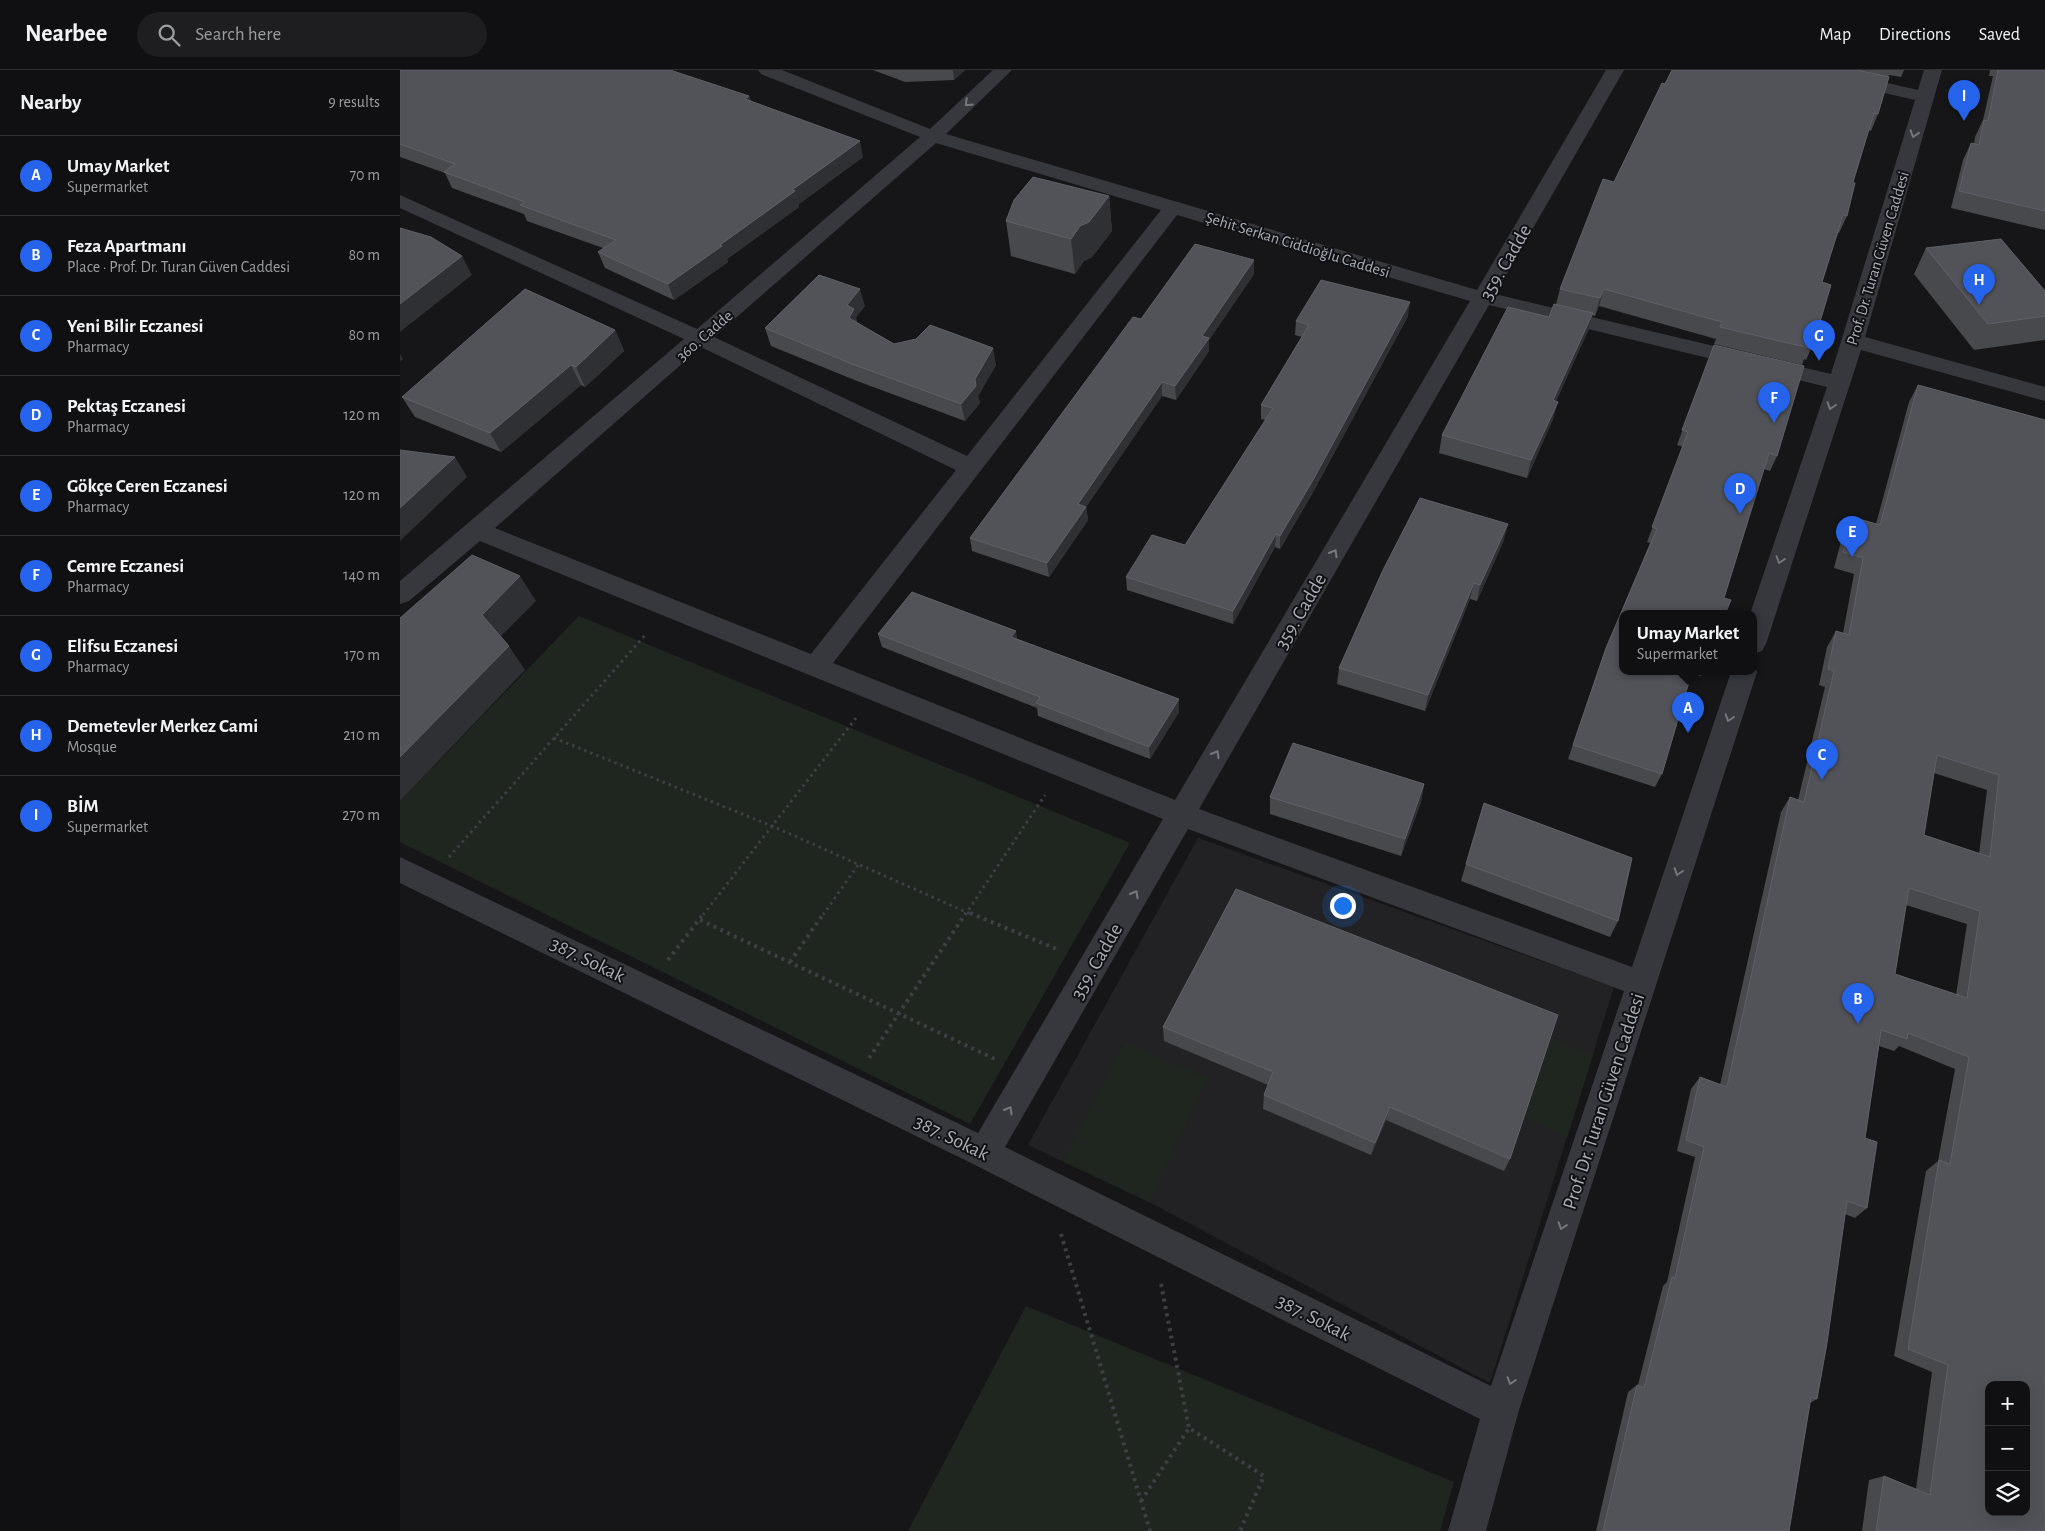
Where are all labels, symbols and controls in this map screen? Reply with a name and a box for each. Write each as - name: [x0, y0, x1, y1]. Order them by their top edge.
- search box: [137, 12, 487, 57]
- icon: search: [155, 21, 183, 49]
- text: Nearbee: [25, 22, 107, 46]
- text: Search here: [195, 25, 281, 44]
- text: Map: [1820, 26, 1851, 44]
- text: Directions: [1879, 26, 1951, 44]
- text: Saved: [1979, 26, 2020, 44]
- pin: I: [1948, 80, 1980, 121]
- text: Nearby: [20, 92, 81, 113]
- text: 9 results: [328, 94, 380, 110]
- one-way arrow: [965, 97, 974, 106]
- one-way arrow: [1910, 129, 1920, 137]
- text: Umay Market: [67, 157, 169, 176]
- text: A: [31, 167, 41, 183]
- text: 70 m: [349, 167, 380, 183]
- street label: Prof. Dr. Turan Güven Caddesi: [1844, 169, 1912, 347]
- text: Supermarket: [67, 179, 148, 195]
- street label: Şehit Serkan Ciddioğlu Caddesi: [1204, 209, 1392, 281]
- street label: 359. Cadde: [1476, 221, 1535, 304]
- text: Feza Apartmanı: [67, 237, 187, 256]
- text: B: [31, 247, 41, 263]
- text: 80 m: [349, 247, 380, 263]
- text: Place · Prof. Dr. Turan Güven Caddesi: [67, 259, 290, 275]
- pin: H: [1963, 264, 1995, 305]
- street label: 360. Cadde: [674, 307, 736, 364]
- text: Yeni Bilir Eczanesi: [67, 317, 204, 336]
- pin: G: [1803, 320, 1835, 361]
- text: C: [32, 327, 40, 343]
- text: 80 m: [349, 327, 380, 343]
- text: Pharmacy: [67, 339, 129, 355]
- pin: F: [1758, 382, 1790, 423]
- text: Pektaş Eczanesi: [67, 397, 186, 416]
- one-way arrow: [1827, 401, 1837, 410]
- text: D: [31, 407, 41, 423]
- text: 120 m: [343, 407, 380, 423]
- text: Pharmacy: [67, 419, 129, 435]
- pin: D: [1724, 473, 1756, 514]
- text: Gökçe Ceren Eczanesi: [67, 477, 228, 496]
- text: E: [32, 487, 40, 503]
- text: 120 m: [343, 487, 380, 503]
- text: Pharmacy: [67, 499, 129, 515]
- pin: E: [1836, 516, 1868, 557]
- one-way arrow: [1327, 550, 1337, 559]
- one-way arrow: [1776, 556, 1786, 564]
- text: Cemre Eczanesi: [67, 557, 184, 576]
- text: F: [32, 567, 40, 583]
- text: 140 m: [343, 567, 380, 583]
- street label: 359. Cadde: [1271, 570, 1330, 653]
- text: Pharmacy: [67, 579, 129, 595]
- popup: [1619, 610, 1757, 675]
- text: Umay Market: [1637, 624, 1739, 643]
- text: Elifsu Eczanesi: [67, 637, 178, 656]
- text: Supermarket: [1637, 646, 1718, 662]
- text: G: [31, 647, 41, 663]
- text: 170 m: [344, 647, 380, 663]
- text: Pharmacy: [67, 659, 129, 675]
- pin: A: [1672, 692, 1704, 733]
- one-way arrow: [1724, 713, 1734, 722]
- text: Demetevler Merkez Cami: [67, 717, 258, 736]
- text: H: [30, 727, 42, 743]
- text: 210 m: [343, 727, 380, 743]
- text: Mosque: [67, 739, 117, 755]
- pin: C: [1806, 739, 1838, 780]
- one-way arrow: [1210, 750, 1220, 759]
- text: BİM: [67, 797, 99, 816]
- text: I: [34, 807, 38, 823]
- text: 270 m: [342, 807, 380, 823]
- text: Supermarket: [67, 819, 148, 835]
- one-way arrow: [1674, 868, 1684, 876]
- one-way arrow: [1128, 891, 1138, 900]
- your location: [1330, 893, 1356, 919]
- street label: 359. Cadde: [1067, 920, 1126, 1003]
- street label: 387. Sokak: [547, 933, 628, 986]
- pin: B: [1842, 983, 1874, 1024]
- street label: Prof. Dr. Turan Güven Caddesi: [1559, 991, 1648, 1212]
- one-way arrow: [1003, 1107, 1013, 1116]
- street label: 387. Sokak: [911, 1111, 992, 1164]
- one-way arrow: [1557, 1222, 1567, 1230]
- street label: 387. Sokak: [1273, 1291, 1354, 1345]
- one-way arrow: [1506, 1376, 1516, 1384]
- map controls: [1985, 1381, 2030, 1516]
- button: +: [1985, 1381, 2030, 1426]
- button: −: [1985, 1426, 2030, 1471]
- button: layers: [1985, 1471, 2030, 1516]

